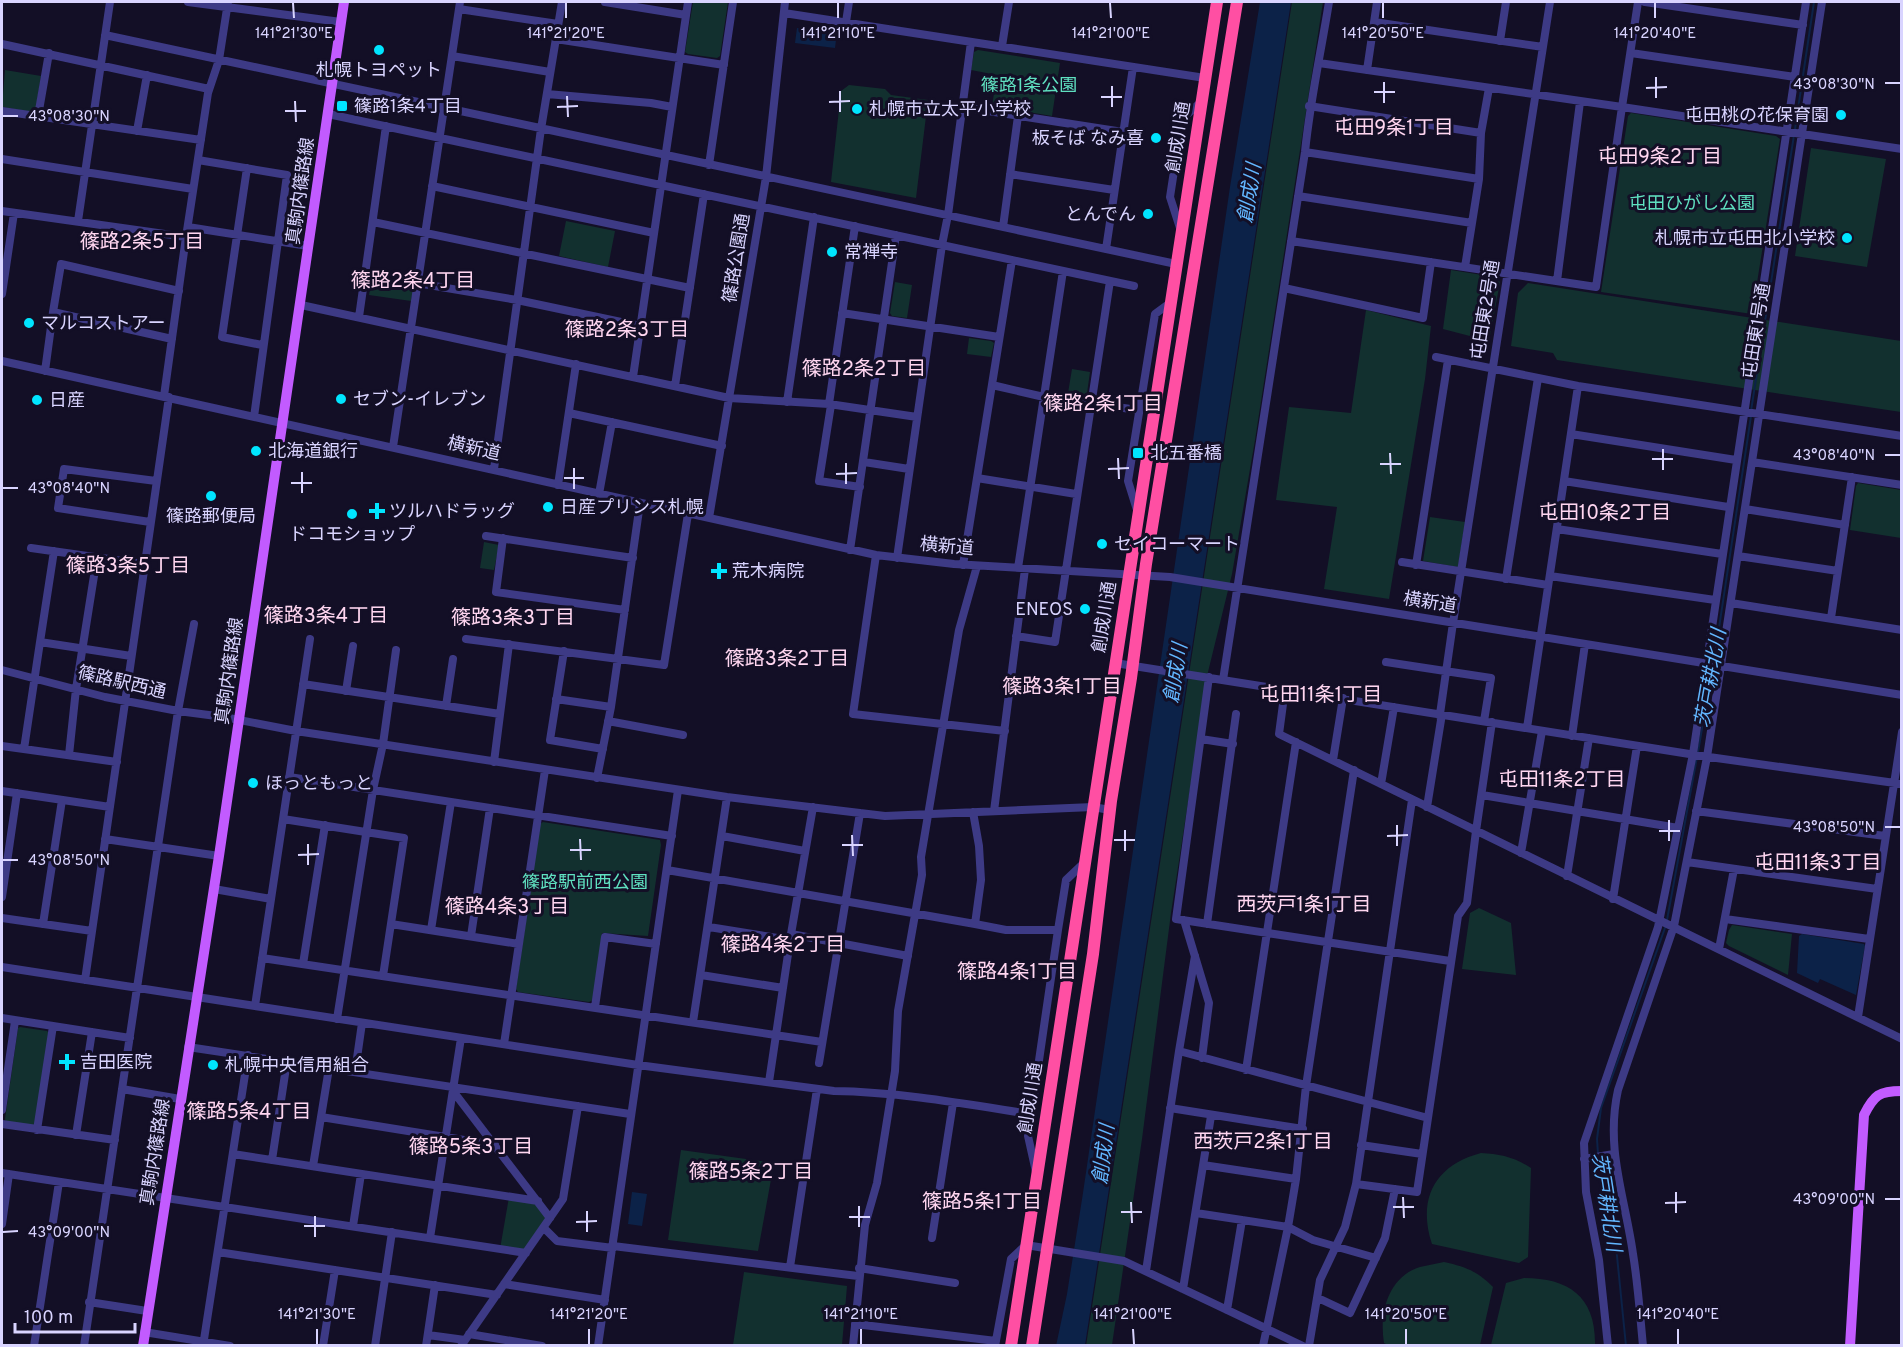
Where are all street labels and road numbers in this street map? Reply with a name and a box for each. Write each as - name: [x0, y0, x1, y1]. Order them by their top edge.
- street label: 創成川通: [1162, 100, 1196, 175]
- street label: 真駒内篠路線: [283, 136, 320, 246]
- street label: 篠路公園通: [719, 212, 756, 304]
- street label: 屯田東2号通: [1467, 259, 1506, 362]
- street label: 屯田東1号通: [1739, 282, 1776, 381]
- street label: 横新道: [445, 432, 503, 467]
- street label: 横新道: [919, 534, 975, 561]
- street label: 創成川通: [1088, 580, 1122, 655]
- street label: 横新道: [1401, 588, 1458, 619]
- street label: 真駒内篠路線: [212, 616, 249, 726]
- street label: 篠路駅西通: [75, 662, 168, 705]
- street label: 創成川通: [1014, 1061, 1048, 1136]
- street label: 真駒内篠路線: [137, 1097, 176, 1207]

